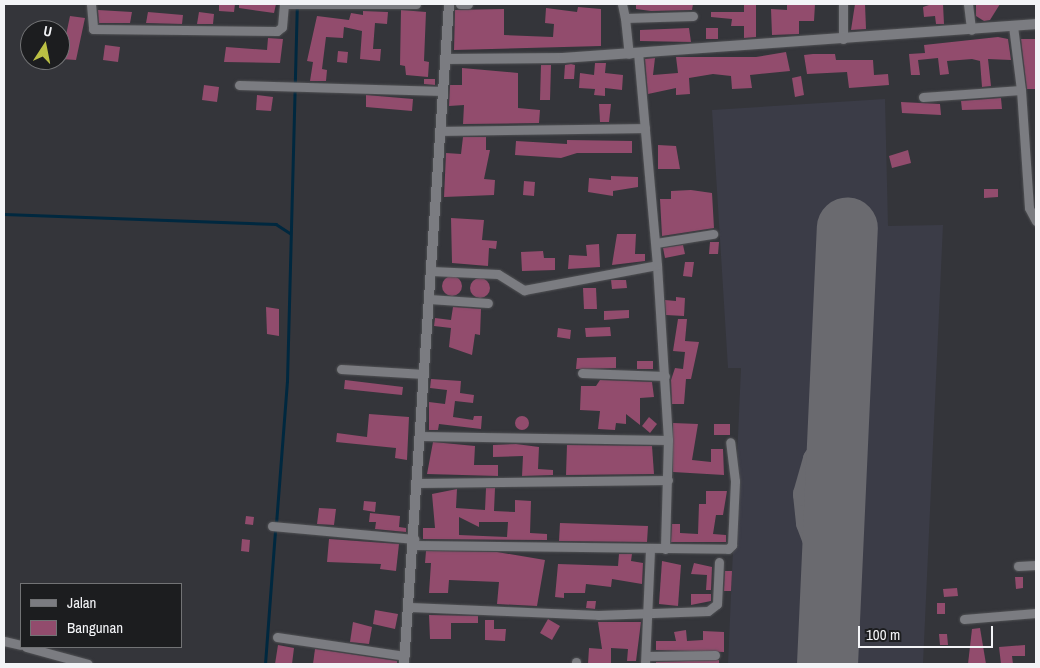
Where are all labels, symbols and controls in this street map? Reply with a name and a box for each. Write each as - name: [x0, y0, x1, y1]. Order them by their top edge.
- north arrow: [20, 20, 70, 70]
- text: U: [42, 22, 53, 41]
- legend: [20, 583, 182, 648]
- text: Jalan: [67, 592, 96, 613]
- scale bar: [860, 616, 995, 648]
- text: Bangunan: [67, 617, 123, 638]
- text: 100 m: [866, 624, 900, 645]

